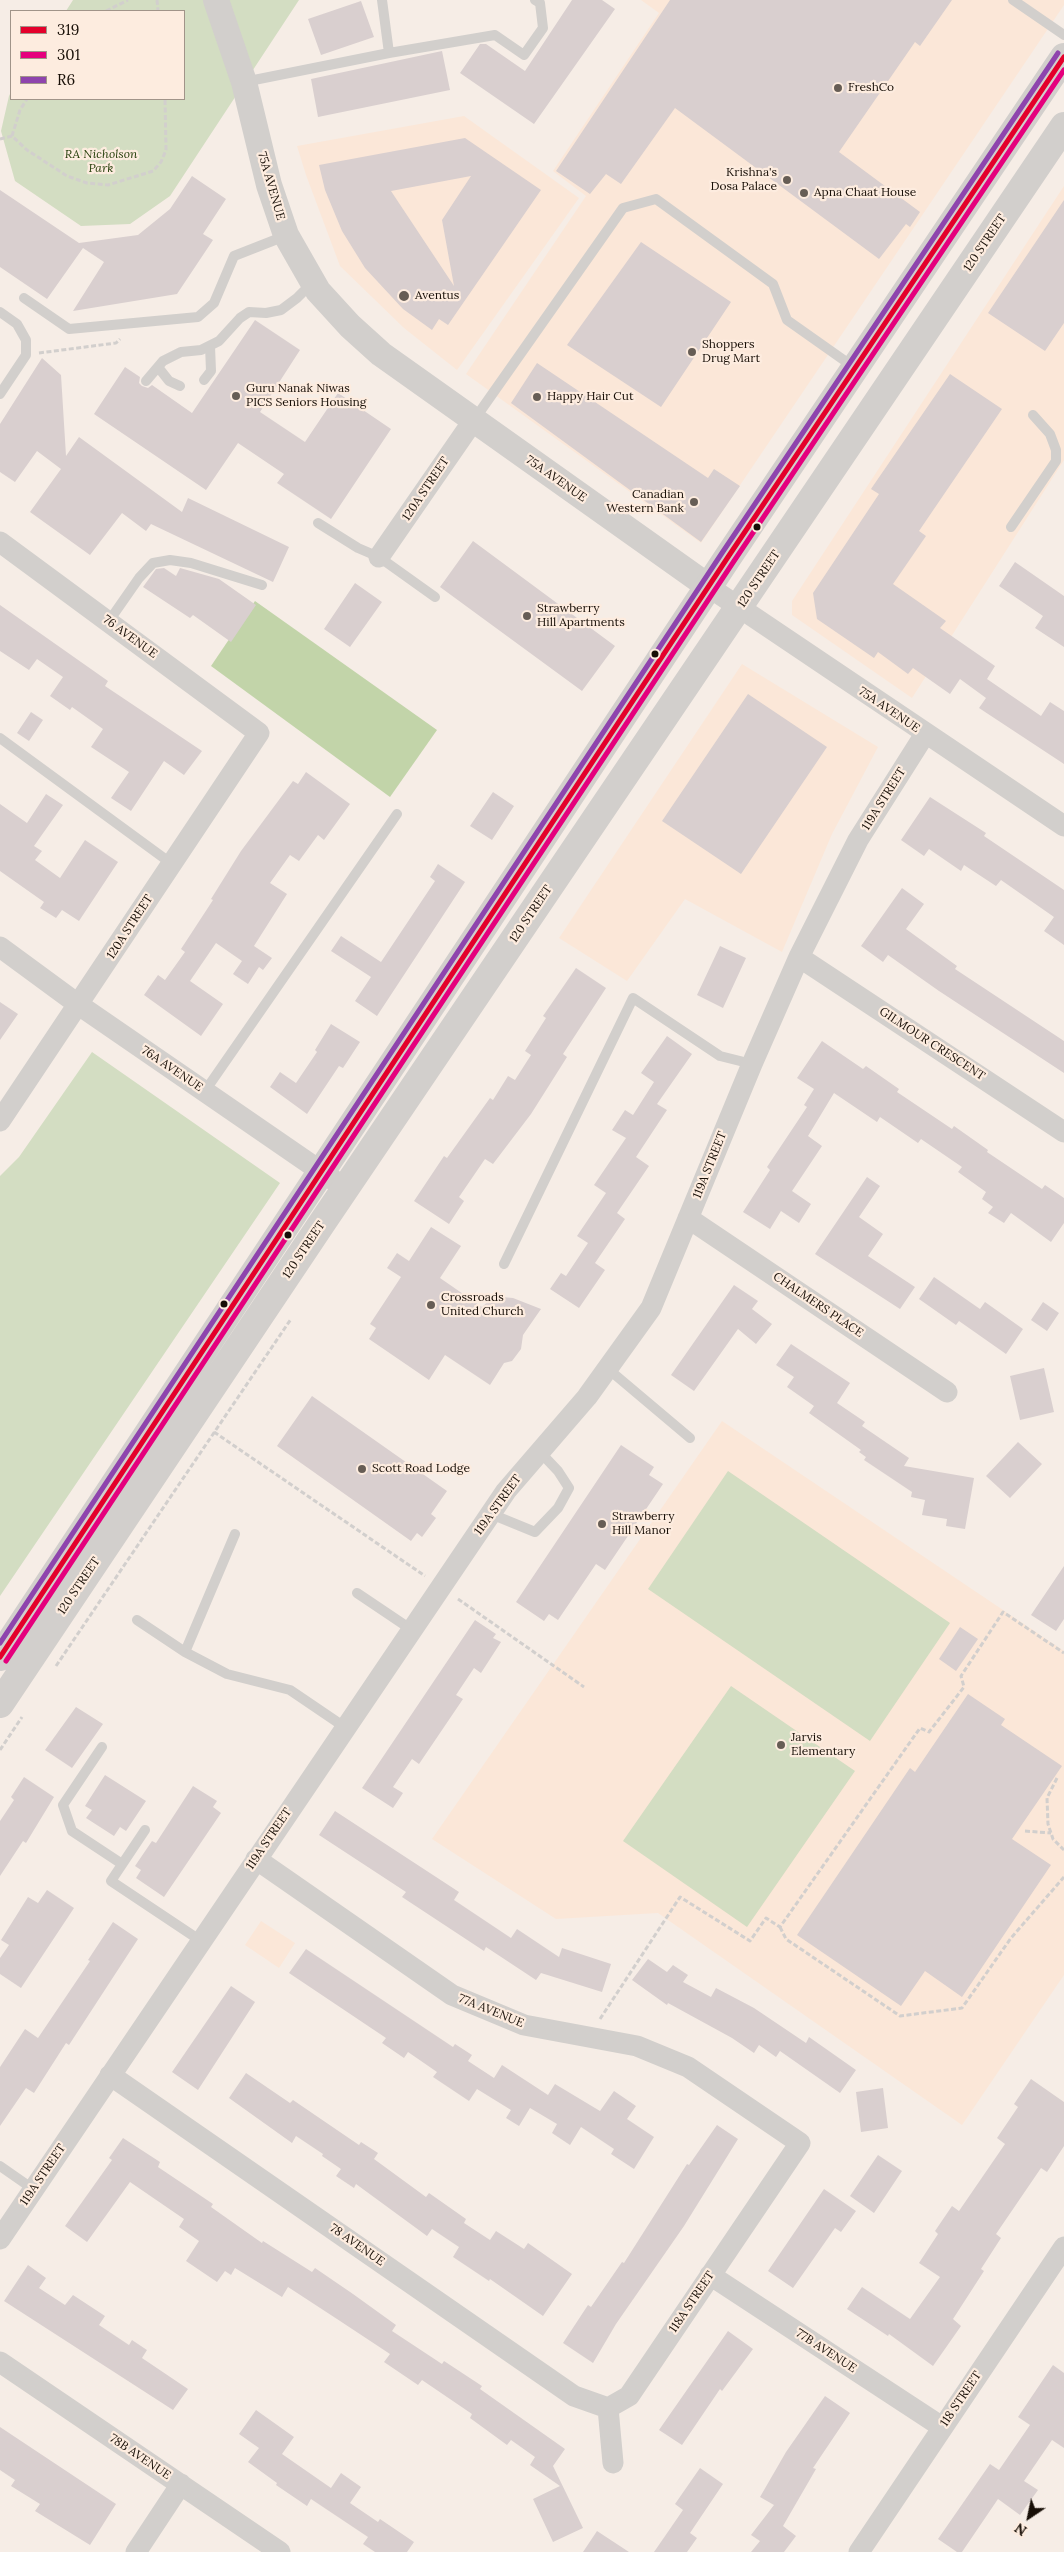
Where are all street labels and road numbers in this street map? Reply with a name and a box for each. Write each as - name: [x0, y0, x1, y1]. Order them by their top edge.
- street label: 75A AVENUE: [254, 150, 288, 222]
- street label: 120 STREET: [961, 212, 1009, 274]
- street label: 75A AVENUE: [523, 453, 589, 505]
- street label: 120A STREET: [399, 454, 453, 524]
- street label: 120 STREET: [735, 548, 783, 610]
- street label: 76 AVENUE: [100, 612, 160, 662]
- street label: 75A AVENUE: [856, 684, 922, 736]
- street label: 119A STREET: [859, 765, 909, 833]
- street label: 120 STREET: [507, 883, 555, 945]
- street label: 120A STREET: [104, 892, 156, 962]
- street label: GILMOUR CRESCENT: [876, 1004, 988, 1084]
- street label: 76A AVENUE: [138, 1043, 206, 1095]
- street label: 119A STREET: [690, 1129, 730, 1201]
- street label: 120 STREET: [280, 1219, 328, 1281]
- street label: CHALMERS PLACE: [770, 1269, 866, 1341]
- street label: 119A STREET: [471, 1472, 525, 1538]
- street label: 120 STREET: [55, 1555, 103, 1617]
- street label: 119A STREET: [243, 1806, 295, 1872]
- street label: 77A AVENUE: [456, 1991, 526, 2031]
- street label: 119A STREET: [17, 2142, 69, 2208]
- street label: 78 AVENUE: [327, 2221, 387, 2269]
- street label: 118A STREET: [666, 2269, 718, 2335]
- street label: 77B AVENUE: [793, 2326, 859, 2376]
- street label: 118 STREET: [937, 2369, 985, 2429]
- street label: 78B AVENUE: [107, 2431, 173, 2483]

